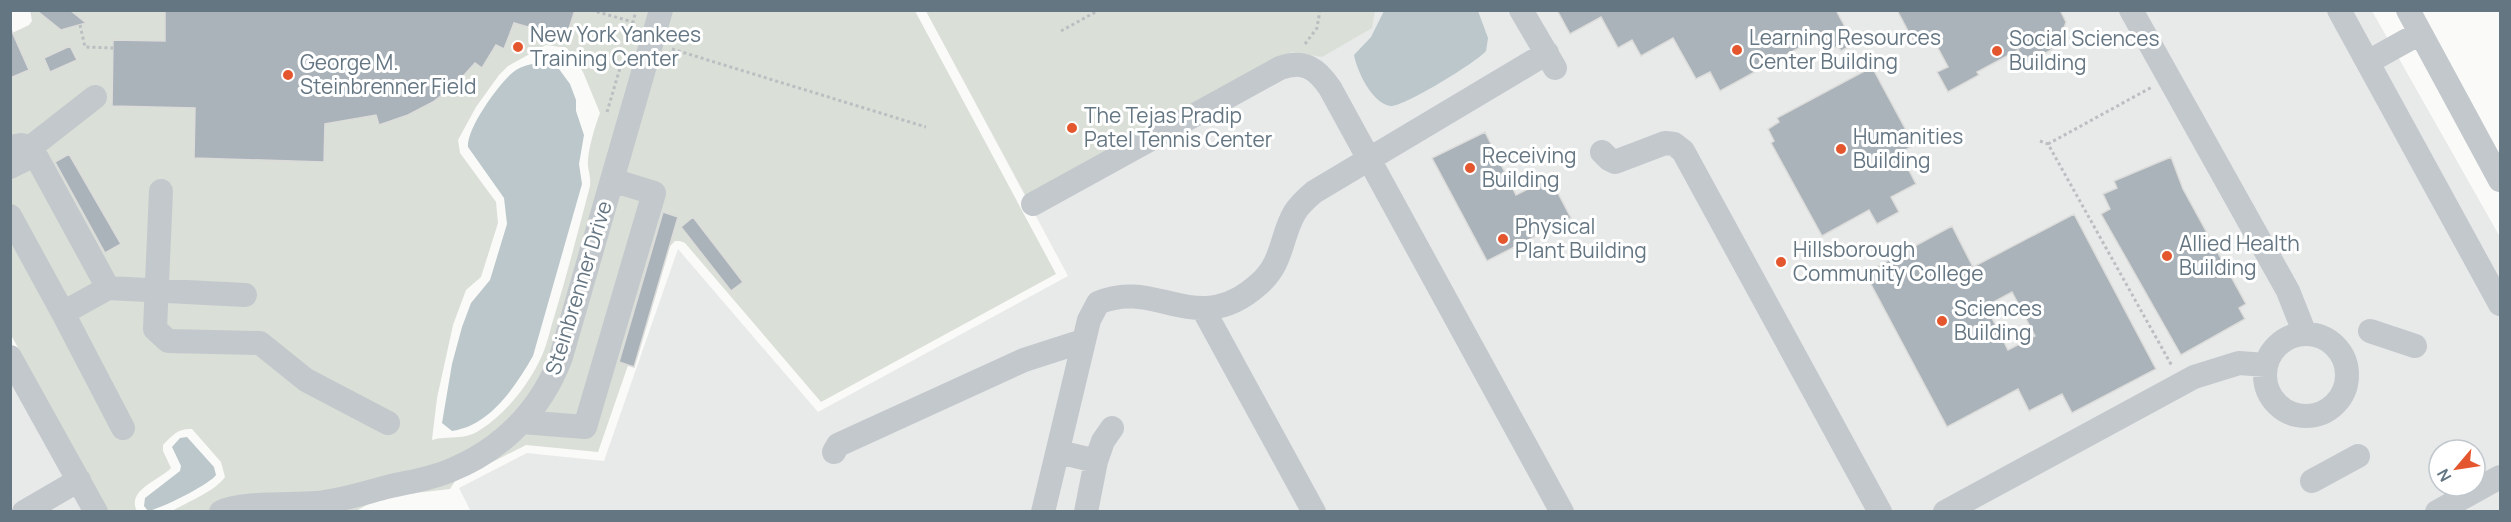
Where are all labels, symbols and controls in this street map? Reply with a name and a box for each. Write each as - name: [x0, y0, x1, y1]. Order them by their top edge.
- place label: New York Yankees Training Center: [530, 20, 701, 72]
- place label: Learning Resources Center Building: [1749, 23, 1941, 75]
- place label: Social Sciences Building: [2009, 24, 2159, 76]
- marker: New York Yankees Training Center: [511, 40, 525, 54]
- marker: Learning Resources Center Building: [1730, 43, 1744, 57]
- marker: Social Sciences Building: [1990, 44, 2004, 58]
- place label: George M. Steinbrenner Field: [300, 48, 476, 100]
- marker: George M. Steinbrenner Field: [281, 68, 295, 82]
- place label: The Tejas Pradip Patel Tennis Center: [1084, 101, 1273, 153]
- marker: The Tejas Pradip Patel Tennis Center: [1065, 121, 1079, 135]
- place label: Humanities Building: [1853, 122, 1963, 174]
- place label: Receiving Building: [1482, 141, 1576, 193]
- marker: Humanities Building: [1834, 142, 1848, 156]
- marker: Receiving Building: [1463, 161, 1477, 175]
- street label: Steinbrenner Drive: [538, 197, 618, 378]
- place label: Physical Plant Building: [1515, 212, 1647, 264]
- place label: Allied Health Building: [2179, 229, 2300, 281]
- marker: Physical Plant Building: [1496, 232, 1510, 246]
- place label: Hillsborough Community College: [1793, 235, 1984, 287]
- marker: Allied Health Building: [2160, 249, 2174, 263]
- marker: Hillsborough Community College: [1774, 255, 1788, 269]
- place label: Sciences Building: [1954, 294, 2042, 346]
- marker: Sciences Building: [1935, 314, 1949, 328]
- north arrow: [2427, 438, 2487, 498]
- text: N: [2431, 465, 2456, 486]

